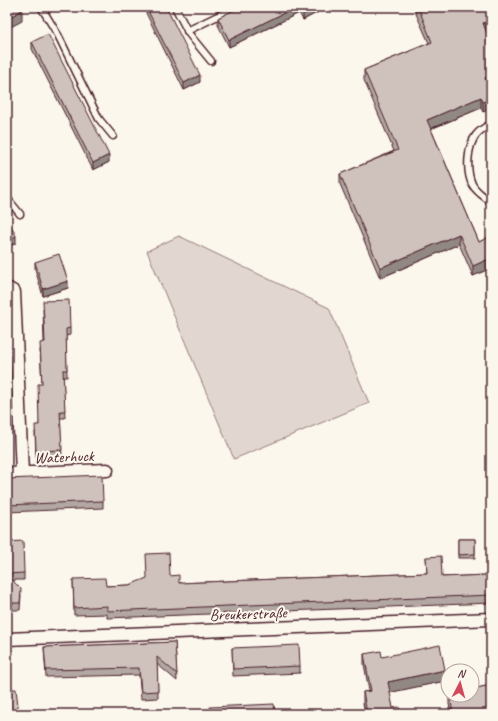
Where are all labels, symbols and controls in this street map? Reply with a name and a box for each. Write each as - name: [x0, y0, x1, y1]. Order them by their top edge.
- street label: Waterhuck: [34, 446, 95, 468]
- street label: Breukerstraße: [209, 603, 289, 625]
- north arrow: [440, 663, 480, 703]
- text: N: [457, 666, 467, 681]

